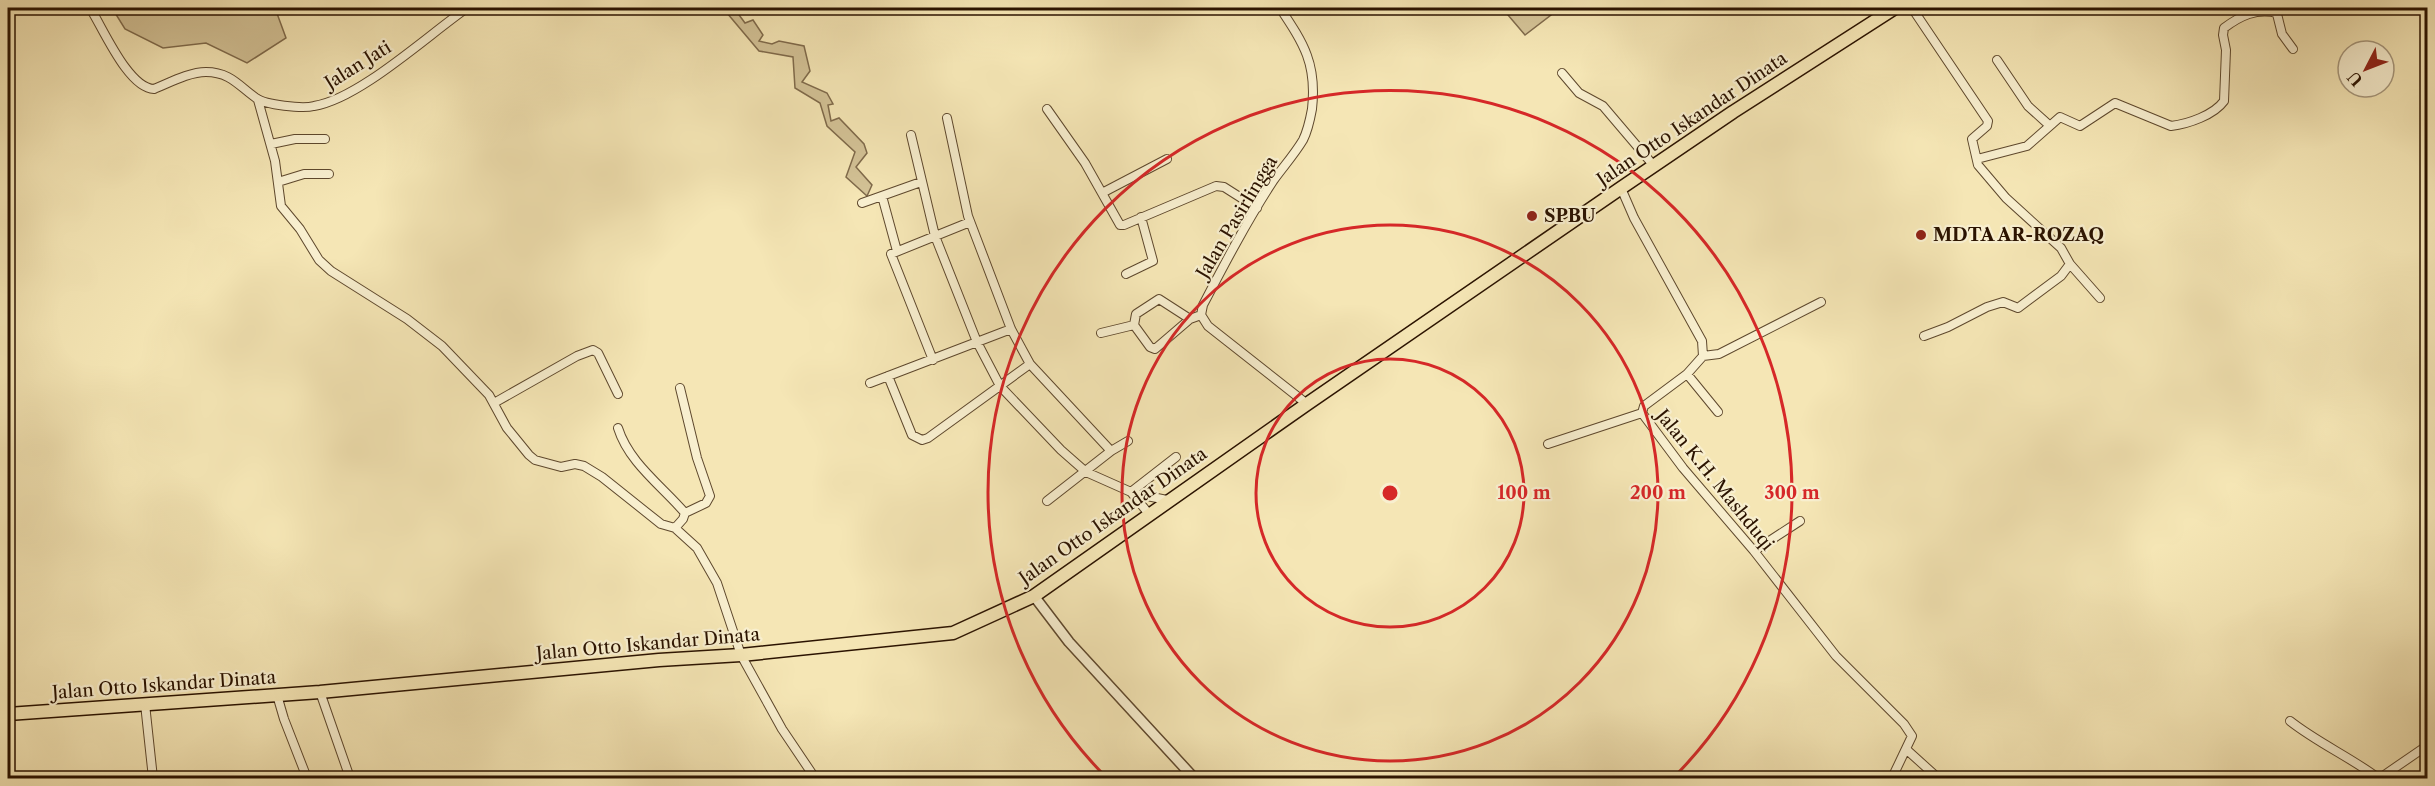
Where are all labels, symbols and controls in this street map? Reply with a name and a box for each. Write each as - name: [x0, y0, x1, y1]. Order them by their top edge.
- street label: Jalan Jati: [318, 36, 396, 96]
- north arrow: [2336, 39, 2396, 99]
- street label: Jalan Otto Iskandar Dinata: [1590, 47, 1792, 193]
- text: U: [2343, 68, 2367, 91]
- street label: Jalan Pasirlingga: [1190, 151, 1282, 285]
- place label: SPBU: [1544, 205, 1596, 227]
- marker: SPBU: [1525, 209, 1539, 223]
- place label: MDTA AR-ROZAQ: [1933, 224, 2104, 246]
- marker: MDTA AR-ROZAQ: [1914, 228, 1928, 242]
- street label: Jalan K.H. Mashduqi: [1649, 403, 1779, 555]
- street label: Jalan Otto Iskandar Dinata: [1012, 442, 1212, 591]
- text: 100 m: [1497, 482, 1551, 504]
- text: 200 m: [1630, 482, 1686, 504]
- text: 300 m: [1764, 482, 1820, 504]
- centre of rings: [1380, 483, 1400, 503]
- street label: Jalan Otto Iskandar Dinata: [532, 623, 761, 665]
- street label: Jalan Otto Iskandar Dinata: [48, 666, 277, 704]

